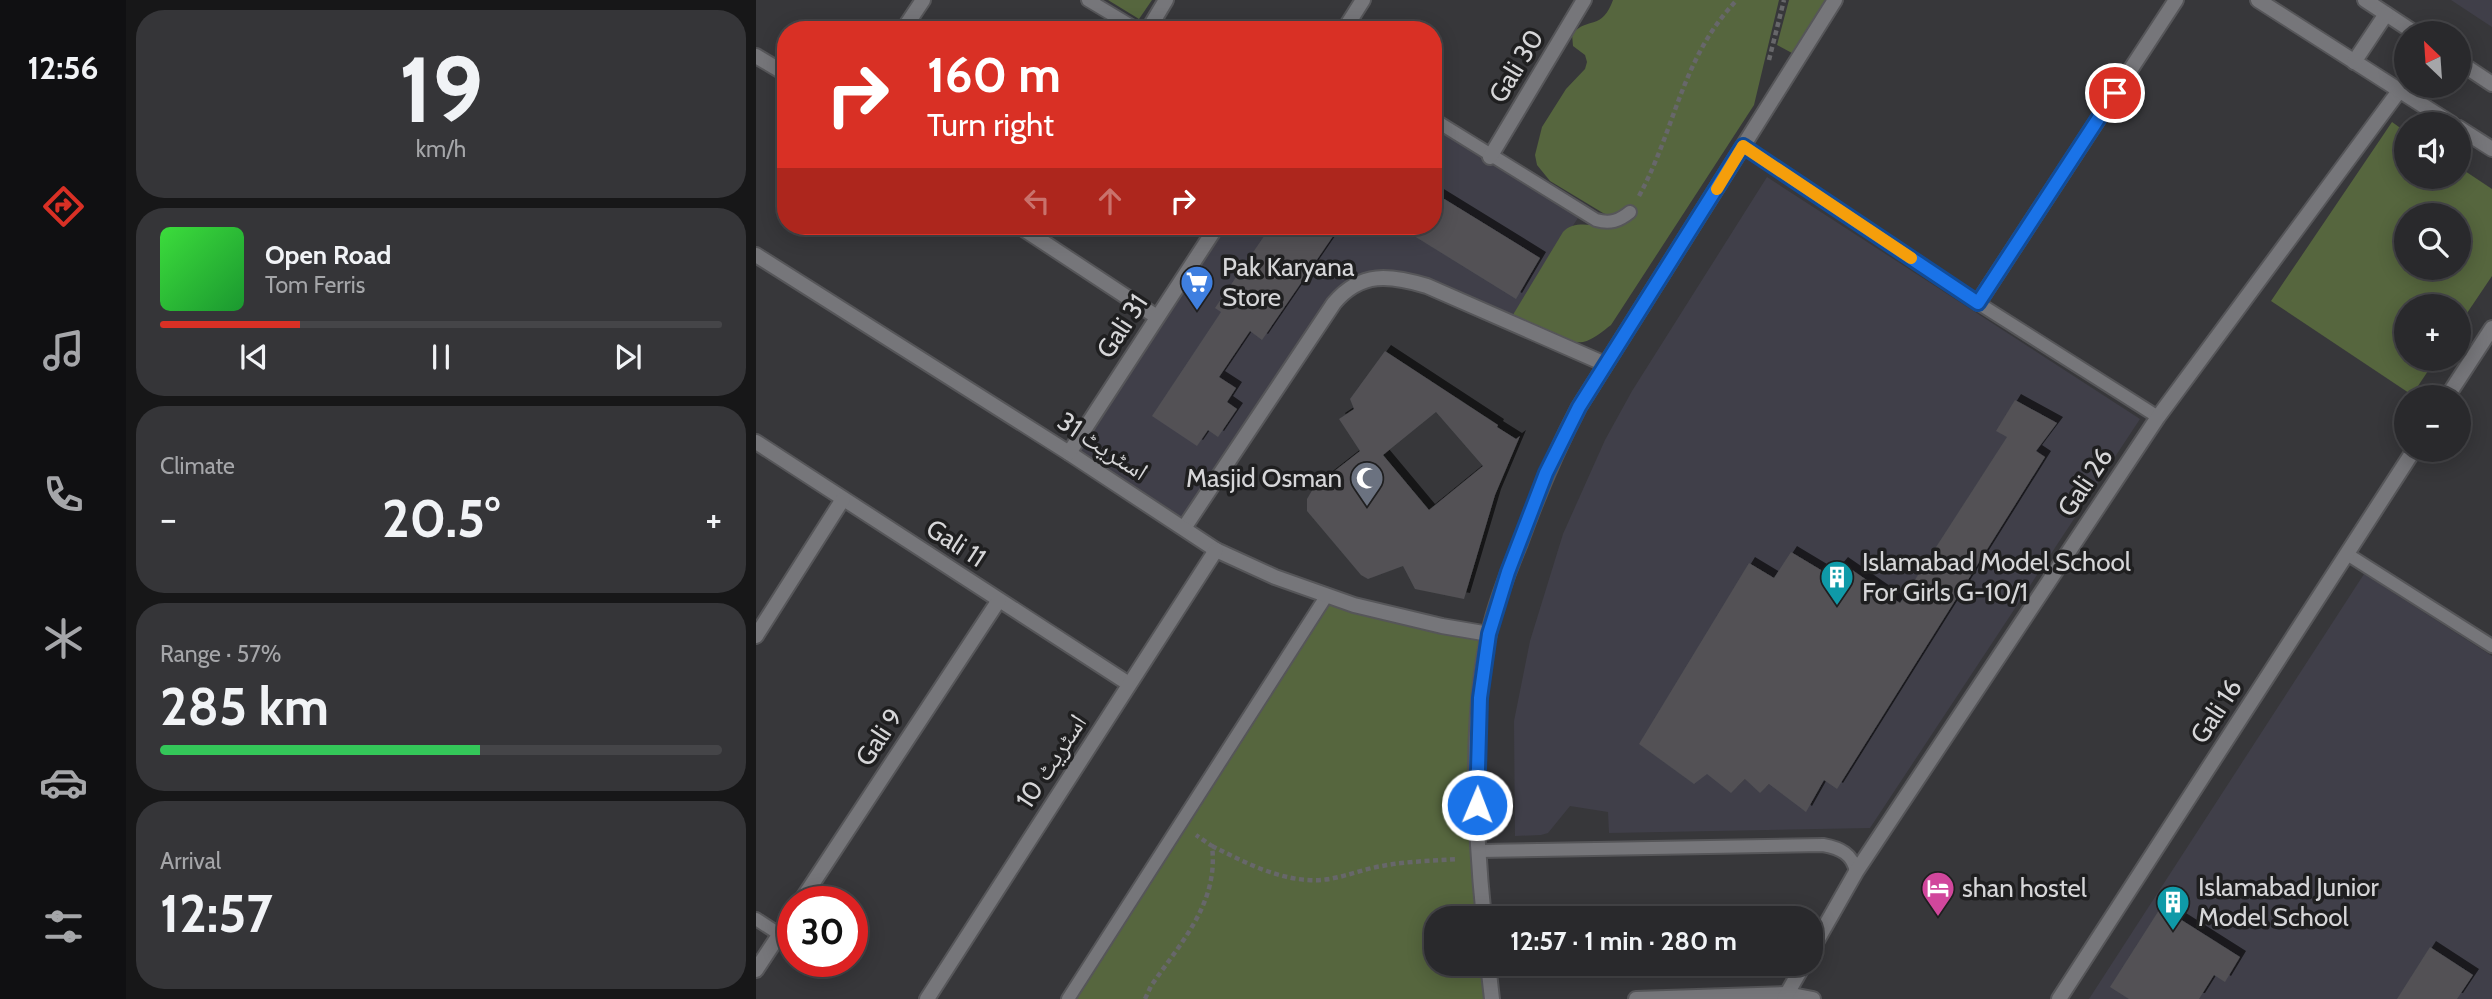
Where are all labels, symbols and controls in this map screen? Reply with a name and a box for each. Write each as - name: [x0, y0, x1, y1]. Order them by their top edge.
- north arrow: [2394, 21, 2471, 98]
- map controls: [2394, 21, 2471, 462]
- street label: Gali 30: [1482, 24, 1550, 108]
- text: 19: [399, 34, 483, 145]
- text: 160 m: [927, 45, 1061, 104]
- text: 12:56: [27, 48, 99, 87]
- icon: right: [812, 49, 903, 140]
- pin: [2085, 63, 2145, 123]
- icon: arrive: [2096, 74, 2134, 112]
- text: Turn right: [927, 105, 1054, 144]
- button: sound: [2394, 112, 2471, 189]
- text: km/h: [416, 135, 466, 163]
- icon: directions: [39, 182, 88, 231]
- icon: left: [1018, 182, 1056, 220]
- icon: ahead: [1091, 182, 1129, 220]
- icon: right: [1164, 182, 1202, 220]
- button: search: [2394, 203, 2471, 280]
- text: Open Road: [265, 239, 391, 271]
- place label: Pak Karyana Store: [1222, 251, 1355, 313]
- supermarket icon: Pak Karyana Store: [1178, 263, 1216, 312]
- text: Tom Ferris: [265, 271, 365, 299]
- street label: Gali 31: [1090, 288, 1154, 364]
- button: +: [2394, 294, 2471, 371]
- icon: music: [39, 326, 88, 375]
- icon: previous: [235, 338, 273, 376]
- icon: pause: [422, 338, 460, 376]
- icon: next: [609, 338, 647, 376]
- button: −: [2394, 385, 2471, 462]
- street label: اسٹریٹ 31: [1052, 405, 1154, 487]
- street label: Gali 26: [2051, 442, 2119, 522]
- text: Climate: [160, 452, 235, 480]
- mosque icon: Masjid Osman: [1348, 459, 1386, 508]
- place label: Masjid Osman: [1186, 462, 1342, 494]
- icon: phone: [39, 470, 88, 519]
- text: 20.5°: [382, 487, 500, 550]
- text: −: [160, 495, 177, 542]
- text: +: [705, 495, 722, 542]
- street label: Gali 11: [920, 512, 992, 574]
- place label: Islamabad Model School For Girls G-10/1: [1862, 546, 2131, 608]
- building icon: Islamabad Model School For Girls G-10/1: [1818, 558, 1856, 607]
- icon: climate: [39, 614, 88, 663]
- text: Range · 57%: [160, 640, 281, 668]
- street label: Gali 16: [2183, 673, 2249, 749]
- text: 285 km: [160, 675, 329, 738]
- street label: Gali 9: [849, 702, 909, 772]
- street label: اسٹریٹ 10: [1009, 708, 1093, 814]
- icon: car: [39, 758, 88, 807]
- position arrow: [1440, 768, 1514, 842]
- text: Arrival: [160, 847, 221, 875]
- hotel icon: shan hostel: [1919, 869, 1957, 918]
- place label: Islamabad Junior Model School: [2198, 871, 2380, 933]
- place label: shan hostel: [1962, 872, 2087, 904]
- text: 12:57: [160, 882, 273, 945]
- building icon: Islamabad Junior Model School: [2154, 883, 2192, 932]
- speed limit sign: 30: [777, 886, 868, 977]
- icon: filters: [39, 902, 88, 951]
- text: 12:57 · 1 min · 280 m: [1510, 925, 1737, 957]

